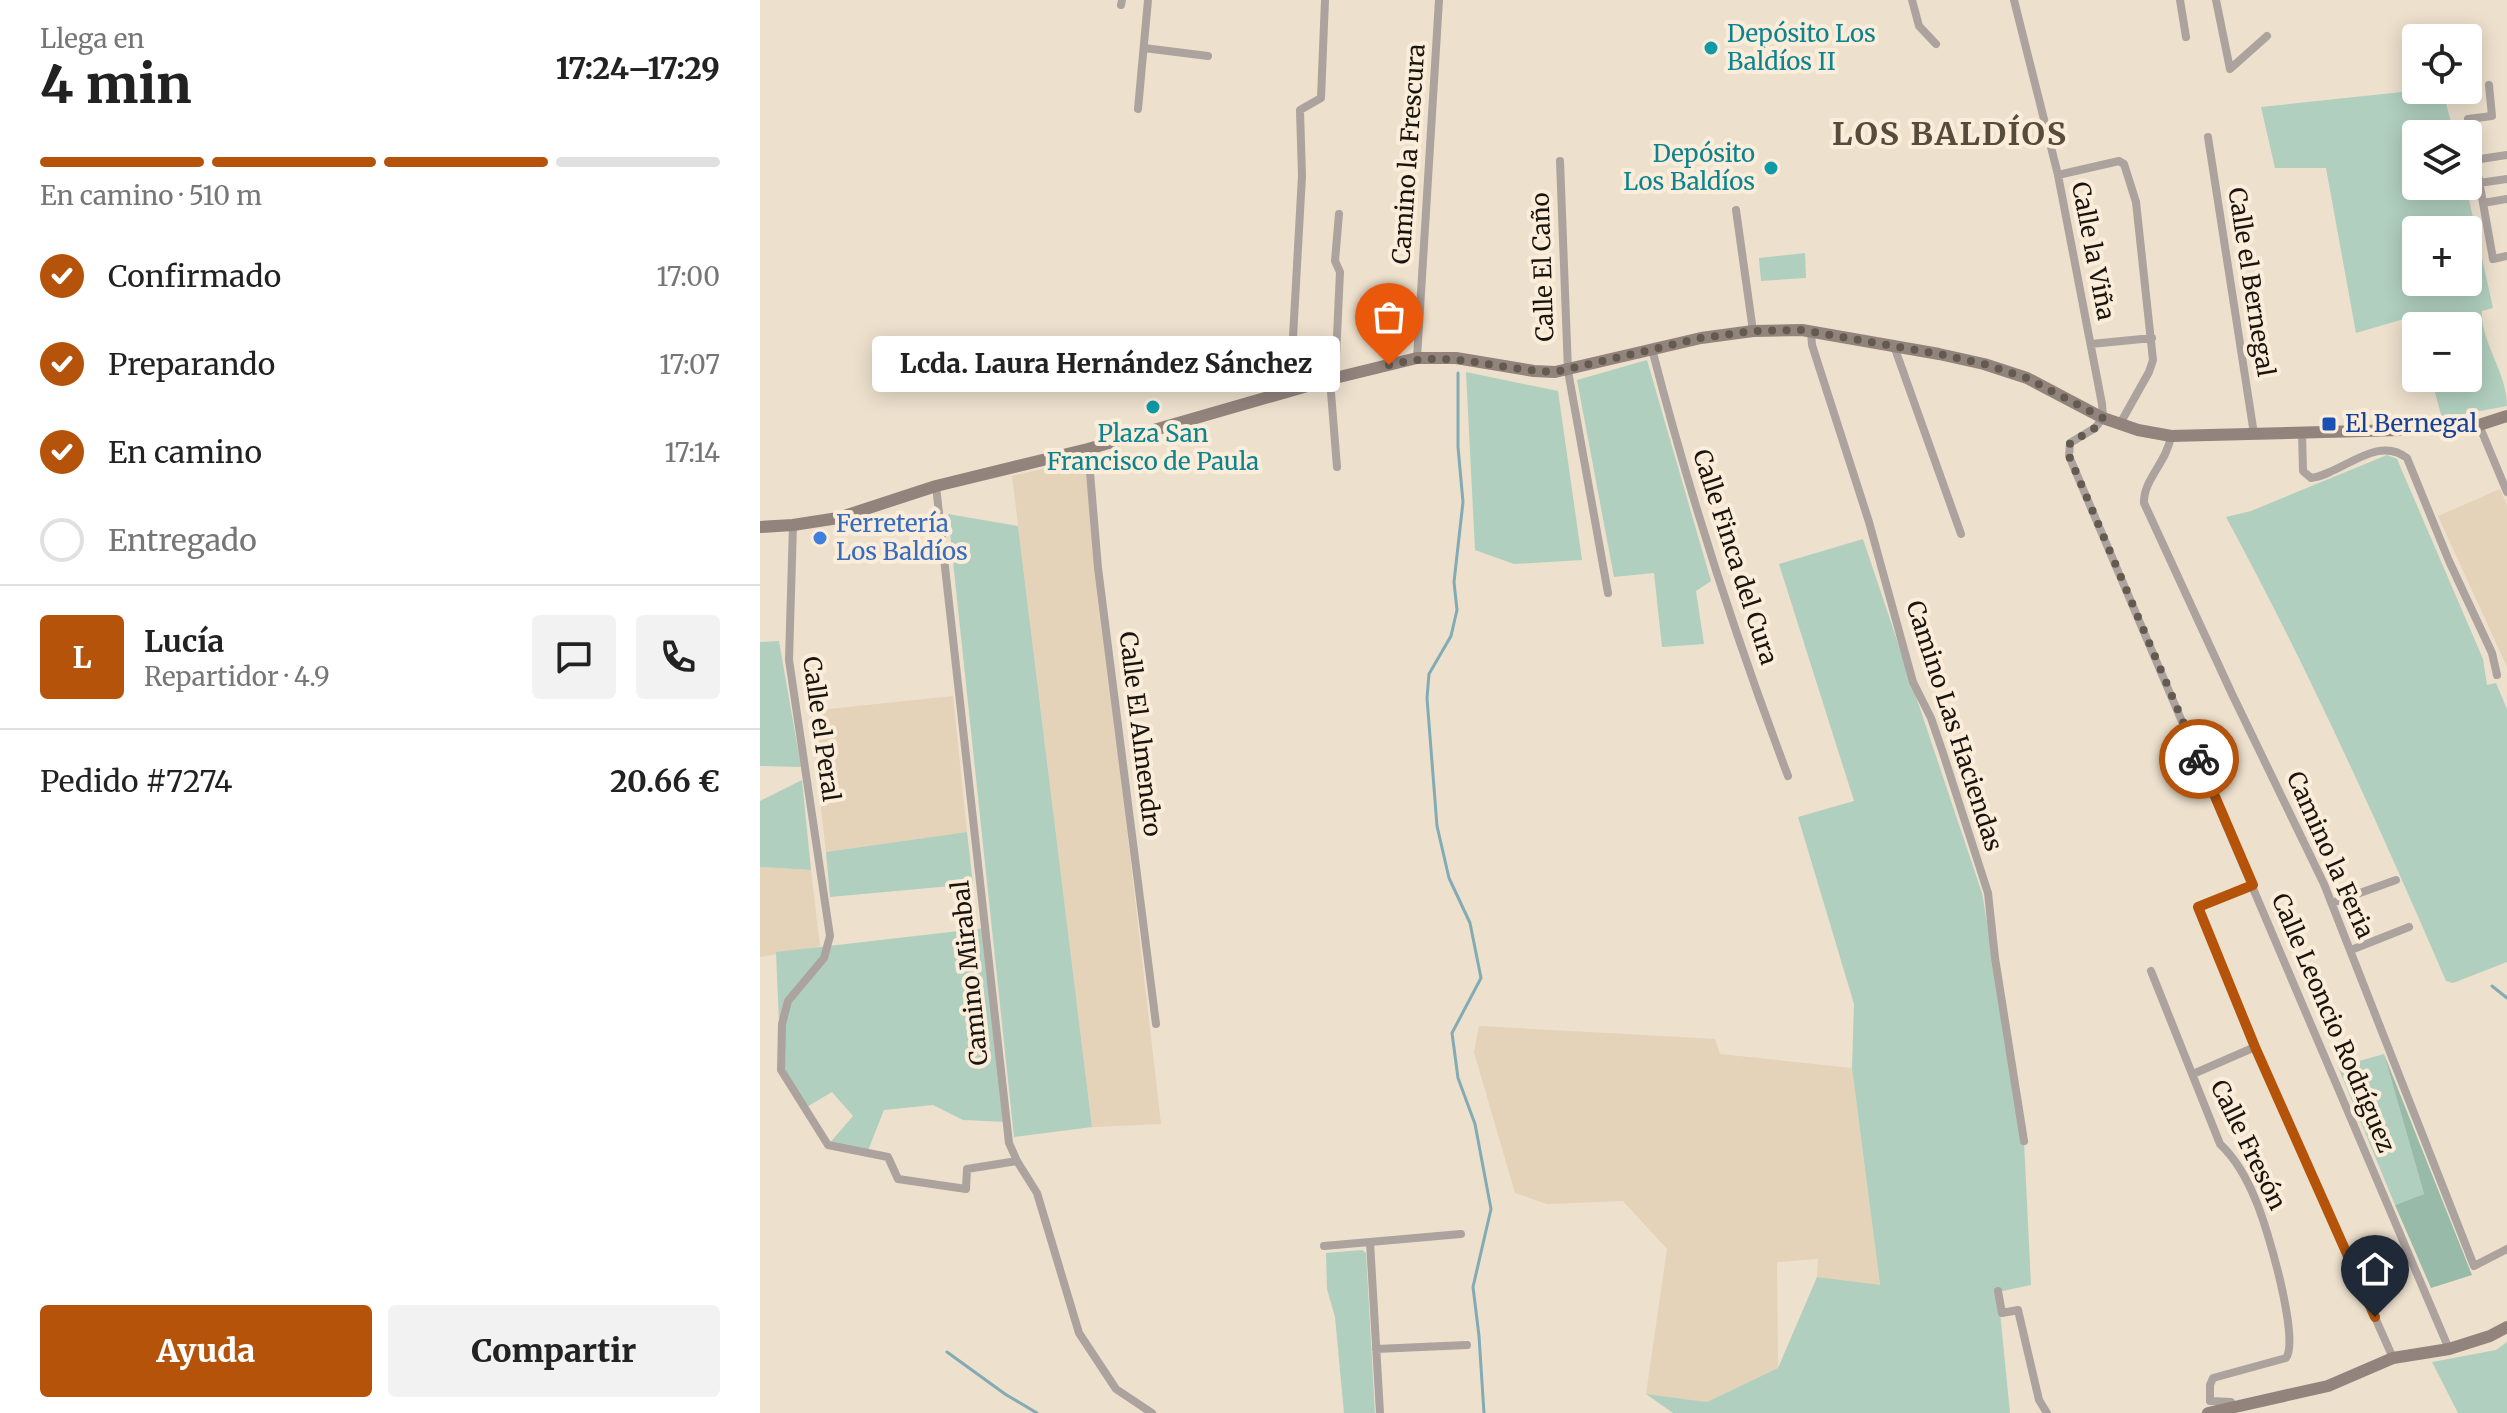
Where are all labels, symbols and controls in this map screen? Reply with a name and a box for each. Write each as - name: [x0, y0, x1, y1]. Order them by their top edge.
- place label: Depósito Los Baldíos II: [1727, 18, 1876, 77]
- text: Llega en: [40, 22, 144, 55]
- map controls: [2402, 24, 2482, 392]
- button: locate: [2402, 24, 2482, 104]
- marker: Depósito Los Baldíos II: [1702, 39, 1720, 57]
- street label: Camino la Frescura: [1385, 43, 1432, 265]
- text: 17:24–17:29: [556, 49, 720, 87]
- text: 4 min: [40, 52, 192, 117]
- district label: LOS BALDÍOS: [1832, 114, 2068, 154]
- button: layers: [2402, 120, 2482, 200]
- place label: Depósito Los Baldíos: [1623, 138, 1755, 197]
- marker: Depósito Los Baldíos: [1762, 159, 1780, 177]
- text: En camino · 510 m: [40, 179, 262, 212]
- street label: Calle la Viña: [2065, 179, 2122, 323]
- street label: Calle el Bernegal: [2221, 185, 2282, 379]
- street label: Calle El Caño: [1524, 192, 1561, 342]
- button: +: [2402, 216, 2482, 296]
- icon: check: [40, 254, 84, 298]
- text: Confirmado: [108, 257, 281, 295]
- text: 17:00: [656, 260, 720, 293]
- pin: [1355, 283, 1423, 365]
- icon: bag: [1367, 295, 1411, 339]
- button: −: [2402, 312, 2482, 392]
- callout: Lcda. Laura Hernández Sánchez: [873, 337, 1341, 393]
- icon: check: [40, 342, 84, 386]
- text: Preparando: [108, 345, 275, 383]
- text: Lcda. Laura Hernández Sánchez: [900, 347, 1312, 380]
- text: 17:07: [659, 348, 720, 381]
- marker: Plaza San Francisco de Paula: [1144, 398, 1162, 416]
- place label: El Bernegal: [2345, 408, 2477, 439]
- marker: El Bernegal: [2320, 415, 2338, 433]
- place label: Plaza San Francisco de Paula: [1047, 418, 1259, 477]
- icon: check: [40, 430, 84, 474]
- text: En camino: [108, 433, 262, 471]
- text: 17:14: [664, 436, 720, 469]
- street label: Calle Finca del Cura: [1686, 445, 1785, 669]
- place label: Ferretería Los Baldíos: [836, 508, 968, 567]
- text: Entregado: [108, 521, 257, 559]
- marker: Ferretería Los Baldíos: [811, 529, 829, 547]
- street label: Camino Las Haciendas: [1899, 597, 2010, 855]
- button: chat: [532, 615, 616, 699]
- button: phone: [636, 615, 720, 699]
- text: Lucía: [144, 622, 224, 660]
- street label: Calle El Almendro: [1113, 630, 1168, 838]
- text: L: [72, 638, 92, 676]
- street label: Calle el Peral: [796, 654, 847, 803]
- text: Repartidor · 4.9: [144, 660, 330, 693]
- courier: [2159, 719, 2239, 799]
- icon: bike: [2177, 737, 2221, 781]
- text: Pedido #7274: [40, 762, 233, 800]
- text: 20.66 €: [610, 762, 720, 800]
- street label: Camino la Feria: [2280, 766, 2381, 943]
- street label: Camino Mirabal: [944, 879, 995, 1067]
- street label: Calle Leoncio Rodríguez: [2265, 889, 2402, 1157]
- street label: Calle Fresón: [2204, 1075, 2293, 1215]
- pin: [2341, 1235, 2409, 1317]
- icon: home: [2353, 1247, 2397, 1291]
- button: Ayuda: [40, 1305, 372, 1397]
- button: Compartir: [388, 1305, 720, 1397]

